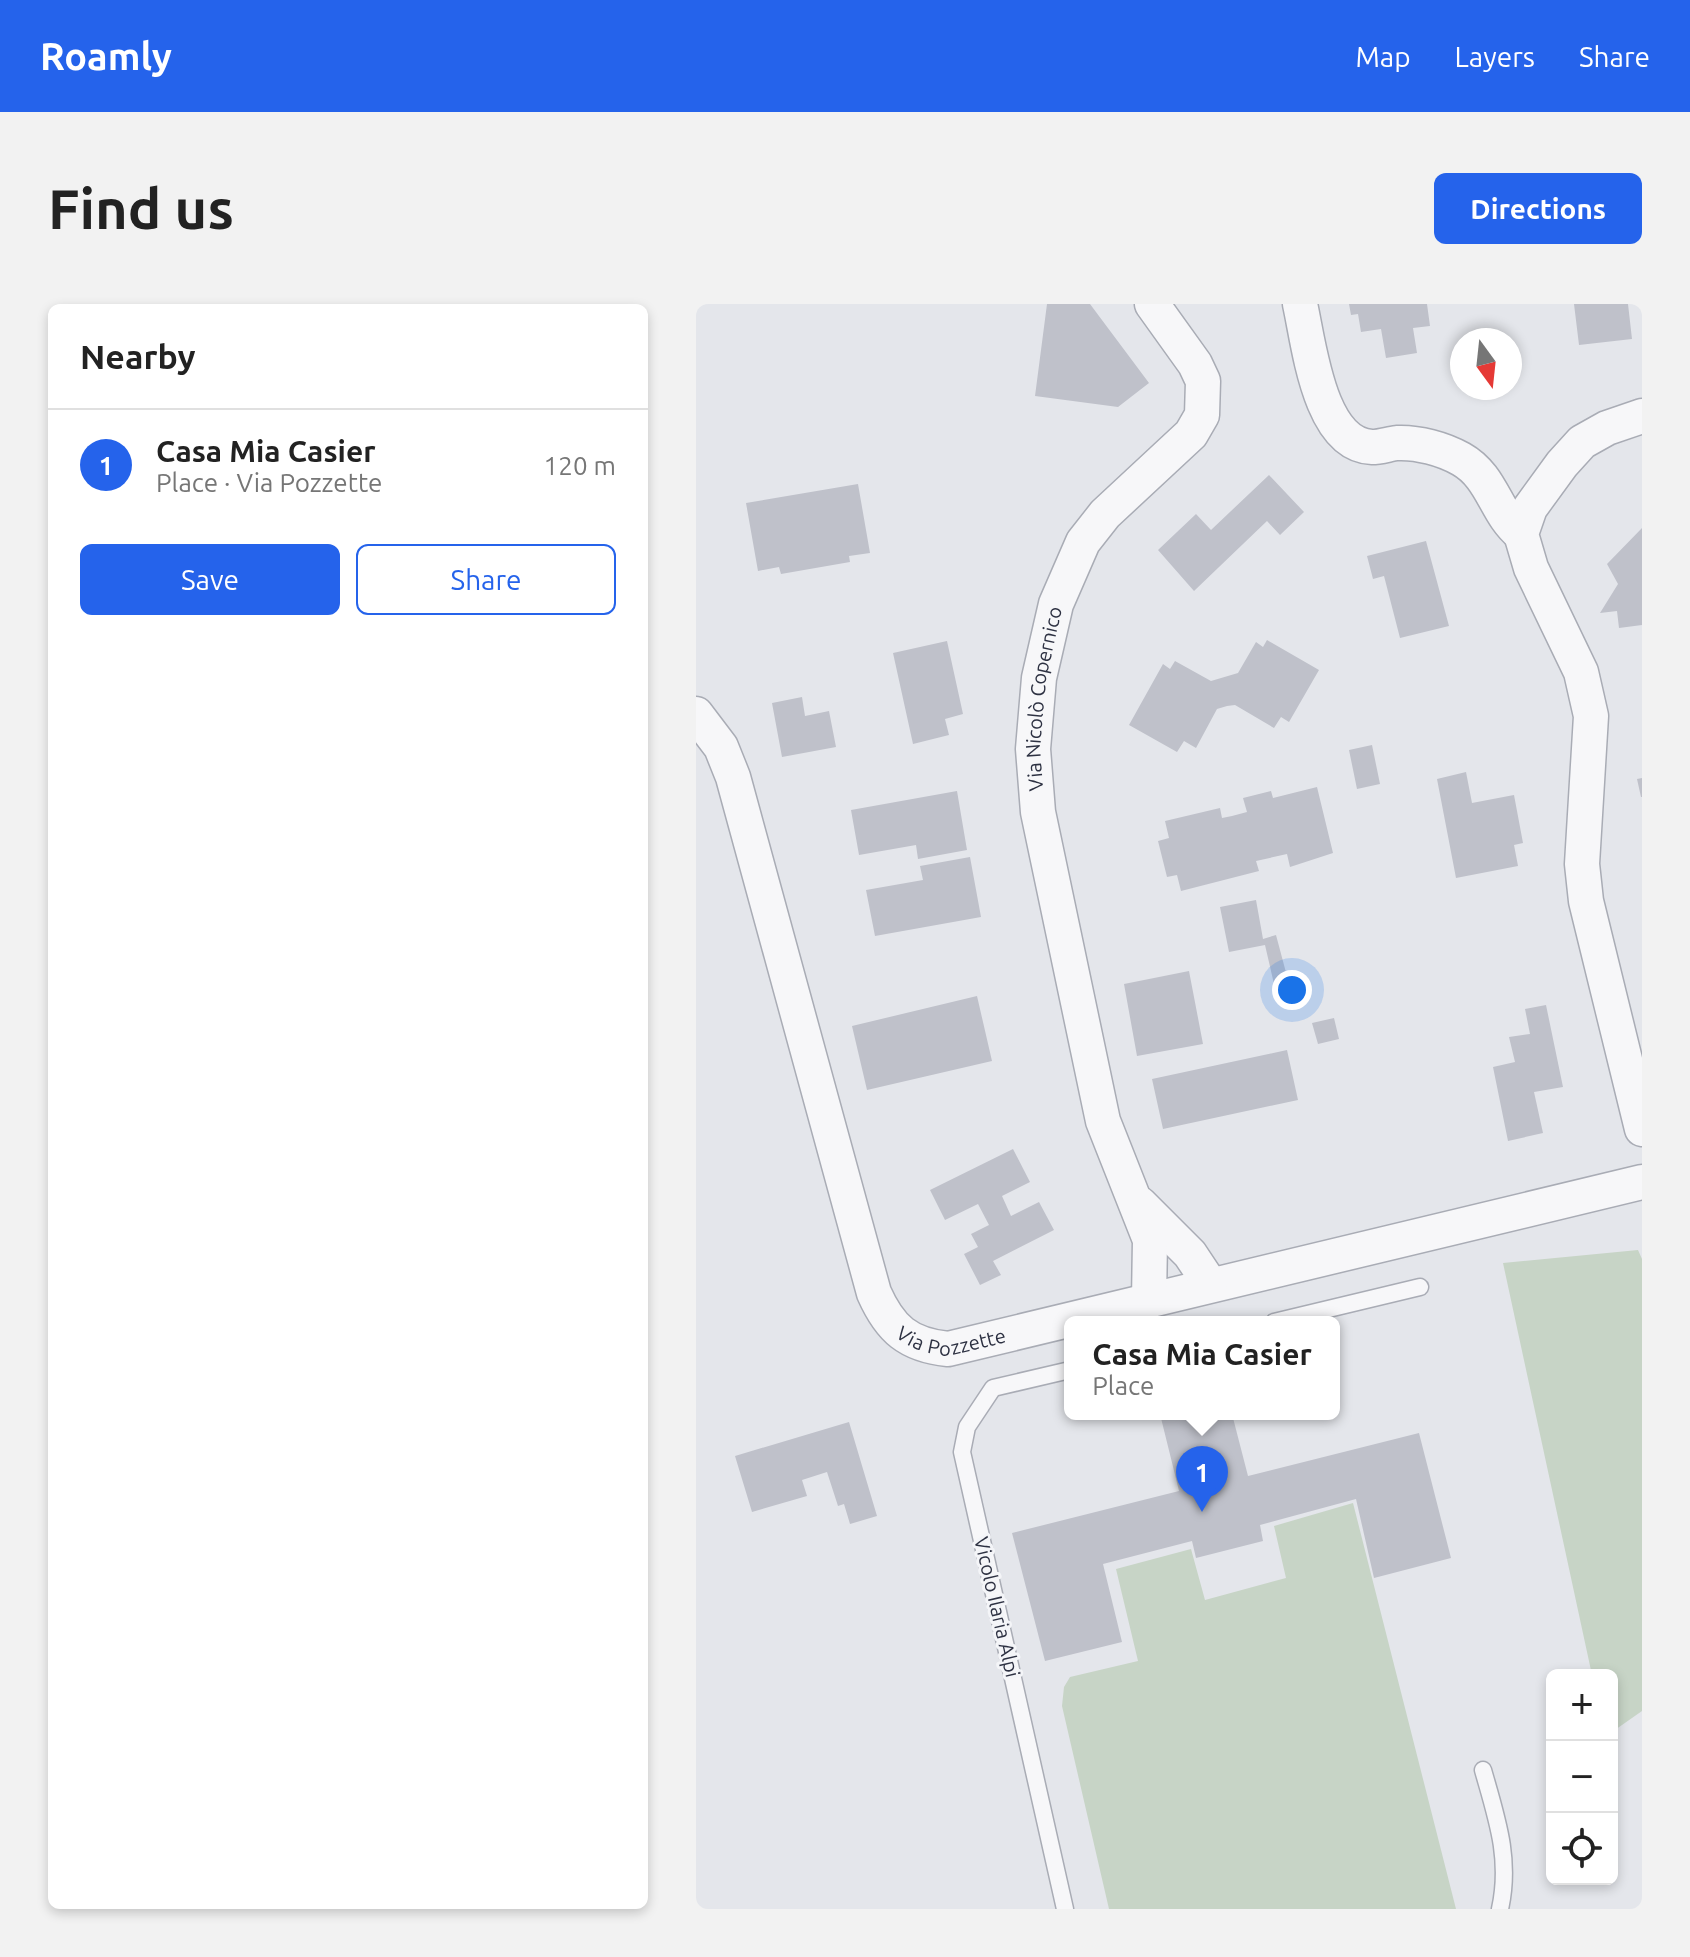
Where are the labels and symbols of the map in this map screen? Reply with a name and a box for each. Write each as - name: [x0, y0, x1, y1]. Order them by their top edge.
- north arrow: [1450, 328, 1522, 400]
- street label: Via Nicolò Copernico: [1021, 604, 1066, 792]
- your location: [1272, 970, 1312, 1010]
- street label: Via Pozzette: [892, 1321, 1008, 1360]
- pin: 1: [1176, 1446, 1228, 1512]
- street label: Vicolo Ilaria Alpi: [970, 1534, 1025, 1679]

